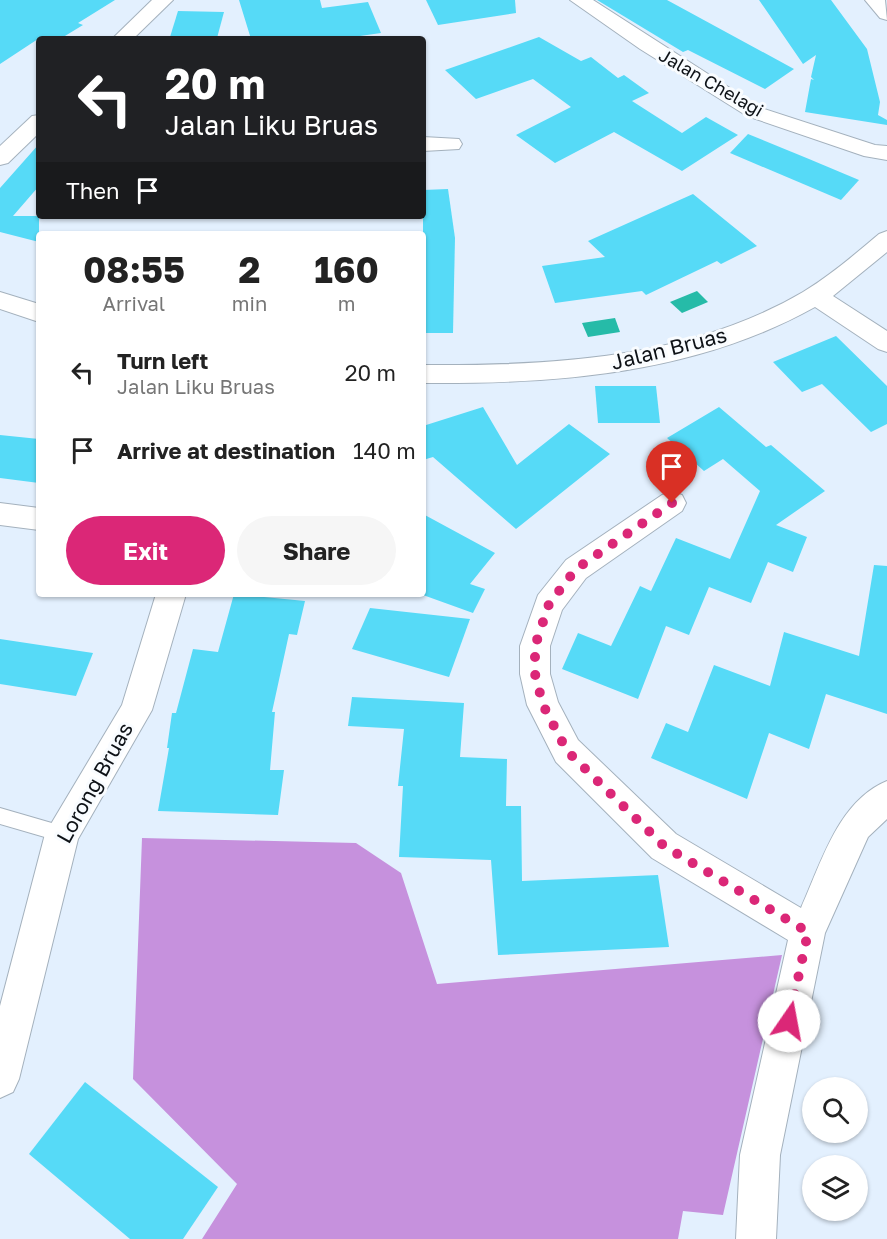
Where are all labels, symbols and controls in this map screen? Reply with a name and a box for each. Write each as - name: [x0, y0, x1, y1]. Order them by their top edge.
- street label: Jalan Chelagi: [655, 43, 768, 121]
- text: 20 m: [165, 58, 265, 108]
- icon: left: [66, 60, 144, 138]
- text: Jalan Liku Bruas: [165, 109, 378, 141]
- icon: arrive: [131, 174, 164, 207]
- text: Then: [66, 177, 119, 204]
- text: 08:55: [83, 248, 185, 291]
- text: 2: [239, 248, 261, 291]
- text: 160: [314, 248, 379, 291]
- text: Arrival: [103, 291, 165, 315]
- text: min: [232, 291, 267, 315]
- text: m: [338, 291, 355, 315]
- street label: Jalan Bruas: [608, 321, 729, 375]
- text: Turn left: [117, 347, 208, 374]
- icon: left: [66, 356, 99, 389]
- text: 20 m: [345, 359, 396, 386]
- text: Jalan Liku Bruas: [117, 374, 275, 398]
- icon: arrive: [66, 434, 99, 467]
- text: Arrive at destination: [117, 437, 335, 464]
- text: 140 m: [353, 437, 416, 464]
- pin: [646, 441, 697, 503]
- icon: arrive: [655, 450, 688, 483]
- button: Exit: [66, 516, 225, 585]
- button: Share: [237, 516, 396, 585]
- street label: Lorong Bruas: [50, 718, 138, 847]
- position arrow: [757, 989, 821, 1053]
- map controls: [802, 1077, 868, 1221]
- button: search: [802, 1077, 868, 1143]
- button: layers: [802, 1155, 868, 1221]

